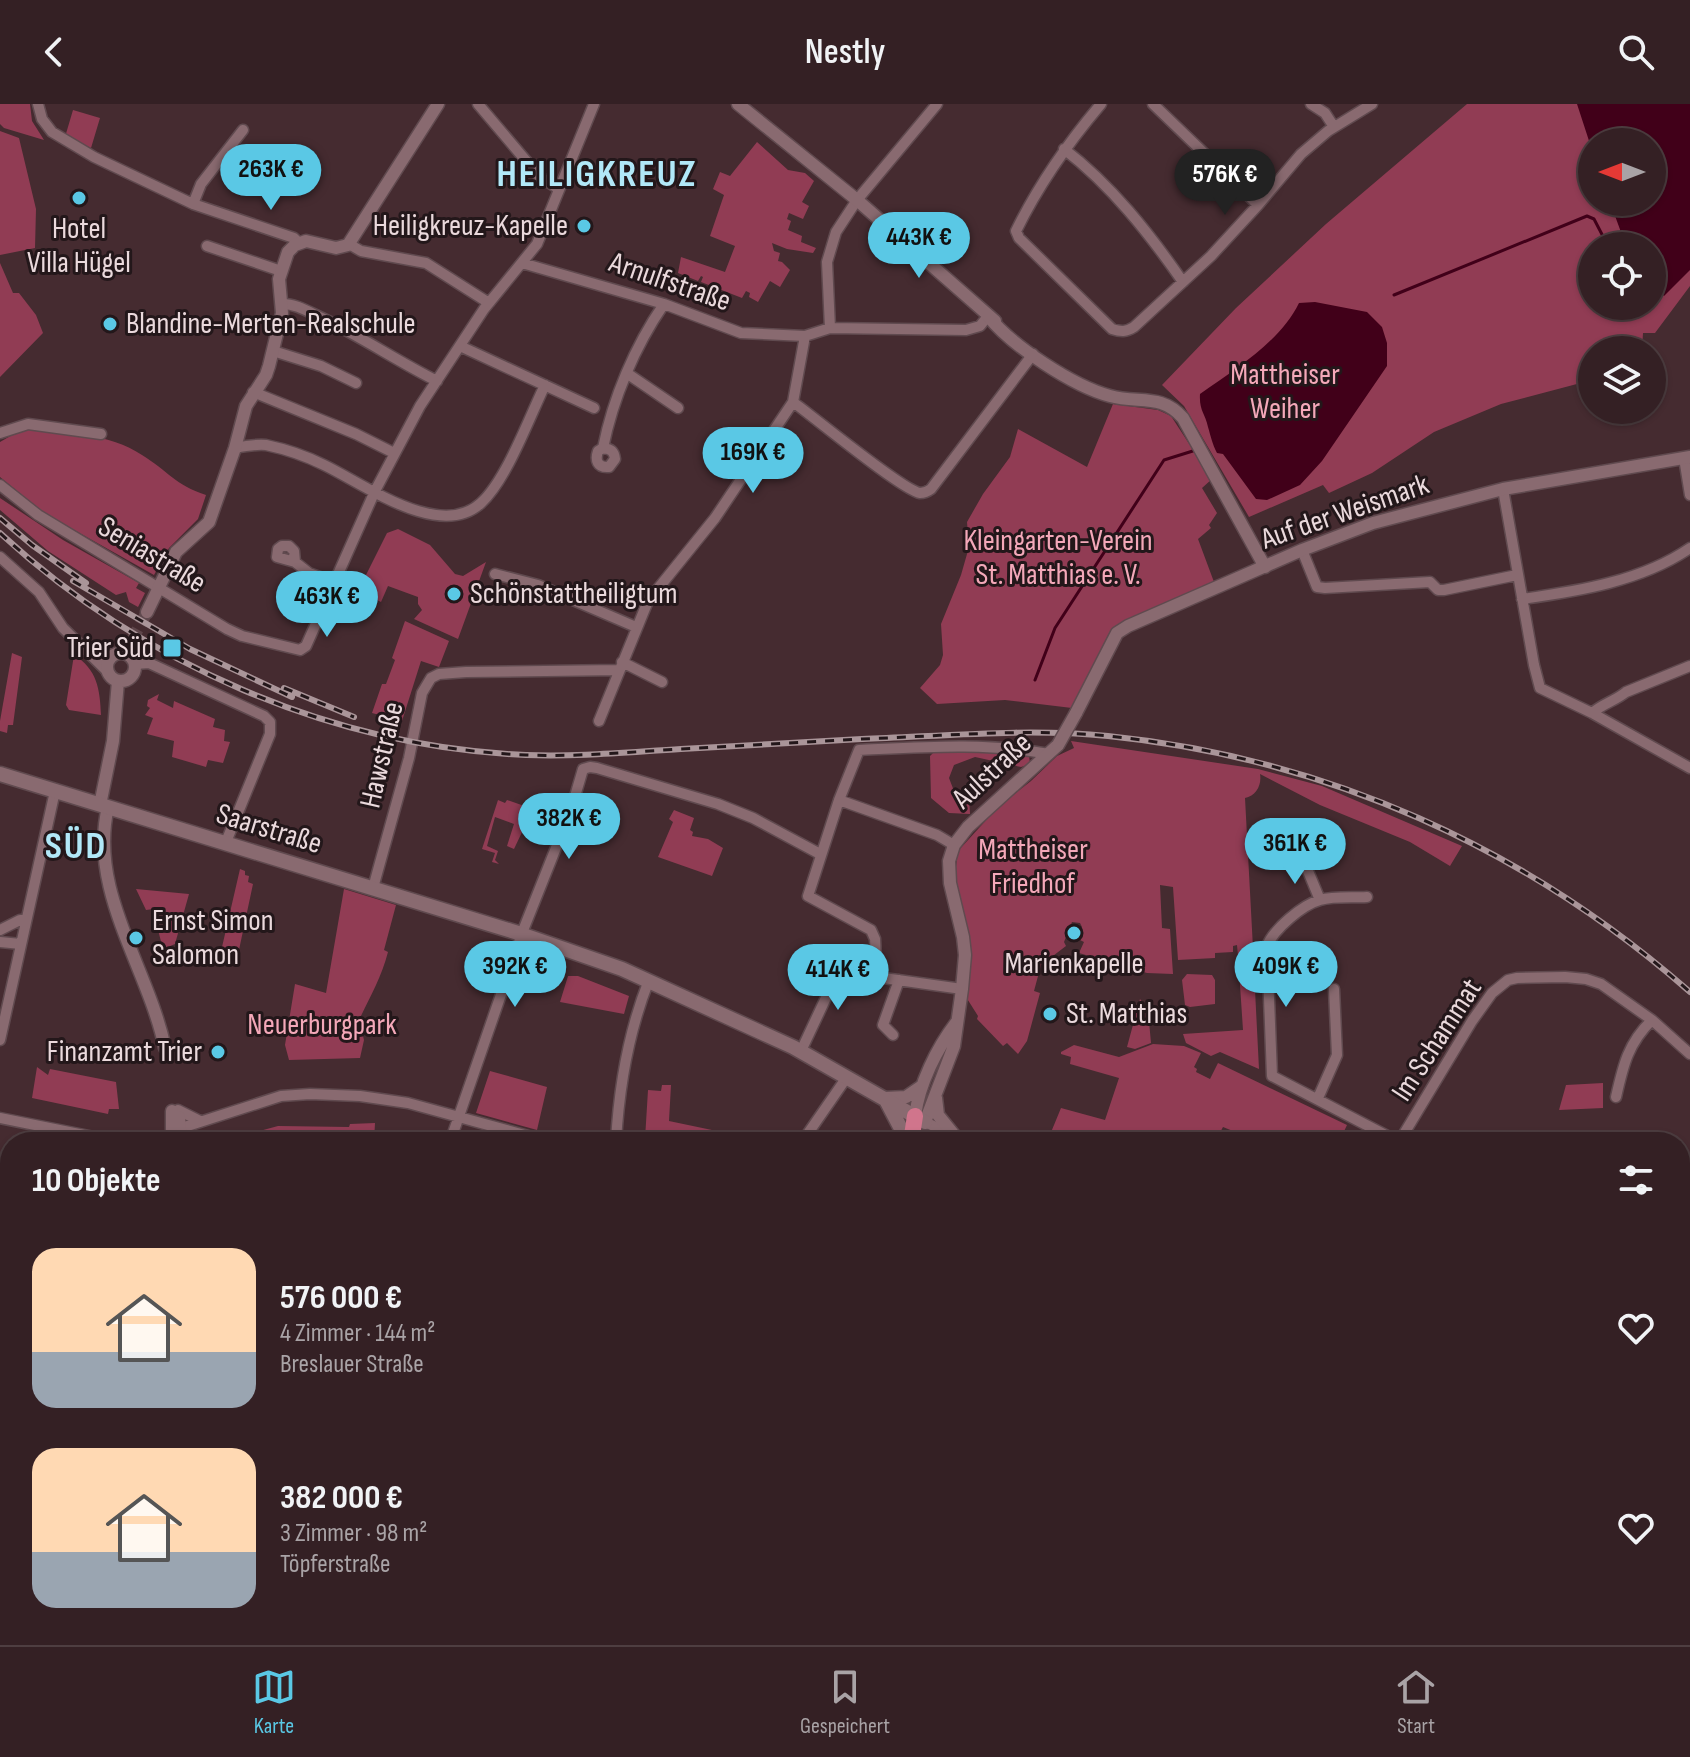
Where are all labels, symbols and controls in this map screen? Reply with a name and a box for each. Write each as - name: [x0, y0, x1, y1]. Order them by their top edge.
- icon: back: [32, 30, 76, 74]
- icon: search: [1614, 30, 1658, 74]
- text: Nestly: [805, 31, 885, 74]
- north arrow: [1578, 128, 1666, 216]
- map controls: [1578, 128, 1666, 424]
- pin: 263K €: [206, 144, 336, 212]
- pin: 576K €: [1160, 149, 1290, 217]
- district label: HEILIGKREUZ: [497, 152, 697, 197]
- text: 263K €: [238, 154, 304, 185]
- text: 576K €: [1192, 159, 1258, 190]
- marker: Hotel Villa Hügel: [70, 189, 88, 207]
- place label: Heiligkreuz-Kapelle: [373, 208, 568, 244]
- place label: Hotel Villa Hügel: [27, 211, 131, 281]
- pin: 443K €: [854, 212, 984, 280]
- marker: Heiligkreuz-Kapelle: [575, 217, 593, 235]
- text: 443K €: [886, 222, 952, 253]
- button: locate: [1578, 232, 1666, 320]
- street label: Arnulfstraße: [604, 244, 735, 320]
- place label: Blandine-Merten-Realschule: [126, 306, 416, 342]
- marker: Blandine-Merten-Realschule: [101, 315, 119, 333]
- button: layers: [1578, 336, 1666, 424]
- park label: Mattheiser Weiher: [1230, 357, 1340, 427]
- pin: 169K €: [688, 427, 818, 495]
- text: 169K €: [721, 437, 785, 468]
- street label: Auf der Weismark: [1255, 466, 1434, 558]
- street label: Seniastraße: [92, 509, 212, 601]
- park label: Kleingarten-Verein St. Matthias e. V.: [963, 523, 1153, 593]
- pin: 463K €: [262, 571, 392, 639]
- place label: Schönstattheiligtum: [470, 576, 678, 612]
- text: 463K €: [294, 581, 360, 612]
- marker: Schönstattheiligtum: [445, 585, 463, 603]
- place label: Trier Süd: [67, 630, 154, 666]
- marker: Trier Süd: [161, 637, 183, 659]
- street label: Hawstraße: [352, 698, 412, 812]
- street label: Aulstraße: [944, 725, 1039, 817]
- pin: 382K €: [504, 793, 634, 861]
- street label: Saarstraße: [212, 796, 326, 862]
- text: 382K €: [536, 803, 602, 834]
- pin: 361K €: [1230, 818, 1360, 886]
- district label: SÜD: [45, 824, 107, 869]
- text: 361K €: [1263, 828, 1327, 859]
- park label: Mattheiser Friedhof: [978, 832, 1088, 902]
- place label: Ernst Simon Salomon: [152, 903, 273, 973]
- marker: Marienkapelle: [1065, 924, 1083, 942]
- marker: Ernst Simon Salomon: [127, 929, 145, 947]
- pin: 392K €: [450, 941, 580, 1009]
- pin: 409K €: [1221, 941, 1351, 1009]
- pin: 414K €: [773, 944, 903, 1012]
- place label: Marienkapelle: [1004, 946, 1144, 982]
- text: 392K €: [482, 951, 548, 982]
- text: 409K €: [1253, 951, 1319, 982]
- text: 414K €: [806, 954, 870, 985]
- street label: Im Schammat: [1384, 972, 1490, 1108]
- place label: St. Matthias: [1066, 996, 1187, 1032]
- marker: St. Matthias: [1041, 1005, 1059, 1023]
- park label: Neuerburgpark: [247, 1007, 397, 1043]
- place label: Finanzamt Trier: [47, 1034, 202, 1070]
- marker: Finanzamt Trier: [209, 1043, 227, 1061]
- icon: filters: [1614, 1158, 1658, 1202]
- text: 10 Objekte: [32, 1160, 161, 1201]
- text: 576 000 €: [280, 1277, 402, 1318]
- icon: home: [96, 1280, 192, 1376]
- icon: heart: [1614, 1306, 1658, 1350]
- text: 4 Zimmer · 144 m²: [280, 1318, 435, 1349]
- text: Breslauer Straße: [280, 1349, 424, 1380]
- text: 382 000 €: [280, 1477, 403, 1518]
- icon: home: [96, 1480, 192, 1576]
- icon: heart: [1614, 1506, 1658, 1550]
- text: 3 Zimmer · 98 m²: [280, 1518, 427, 1549]
- text: Töpferstraße: [280, 1549, 390, 1580]
- tab: Karte: [252, 1665, 296, 1740]
- tab: Gespeichert: [800, 1665, 890, 1740]
- tab: Start: [1394, 1665, 1438, 1740]

